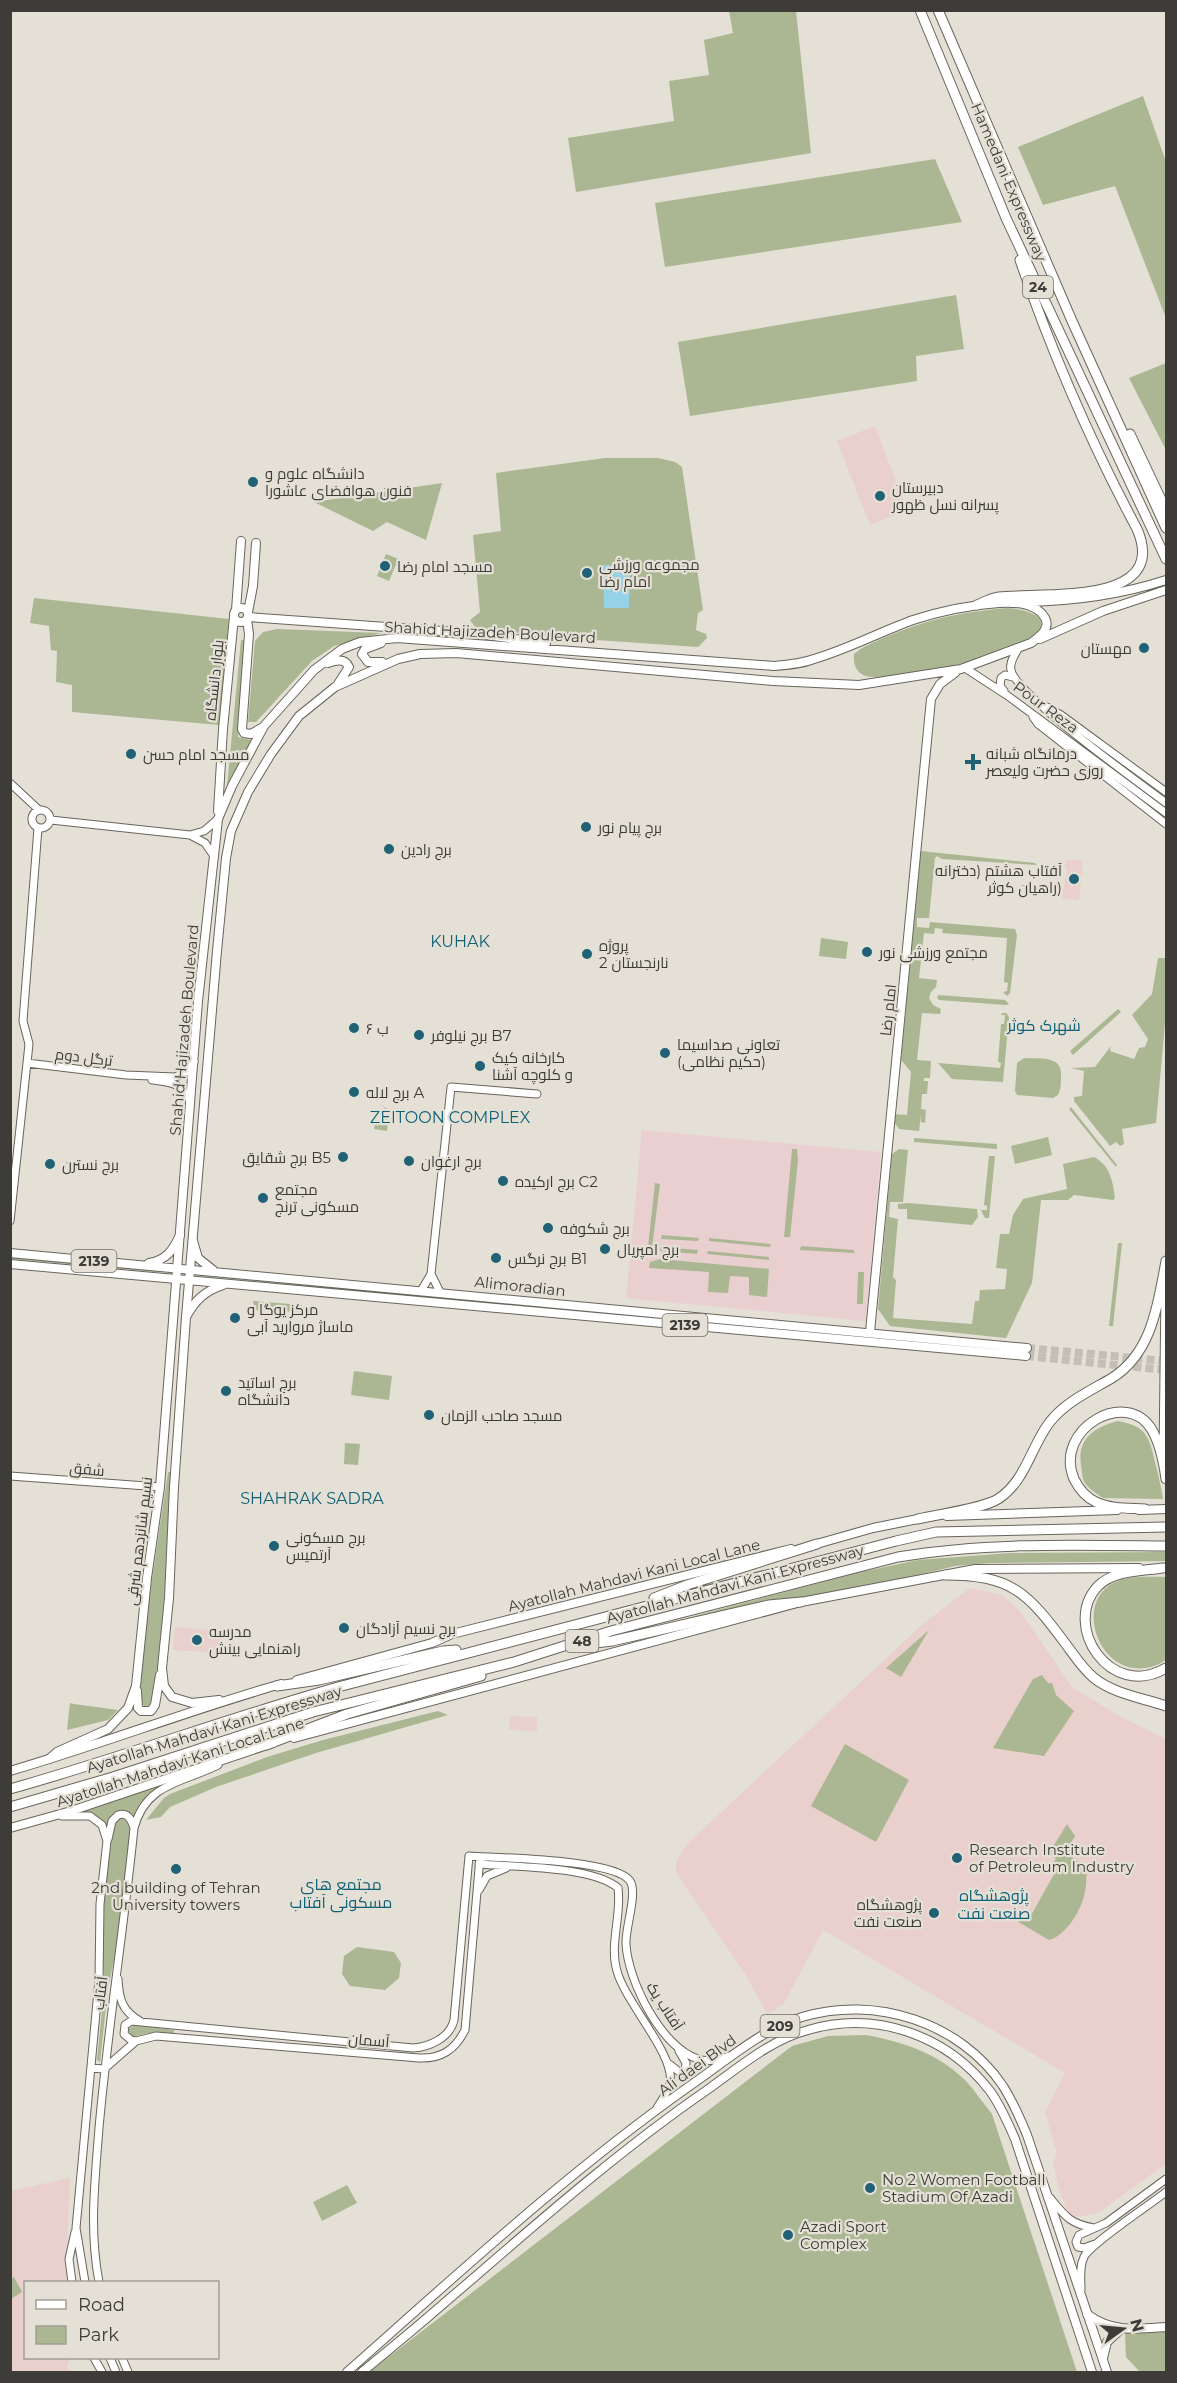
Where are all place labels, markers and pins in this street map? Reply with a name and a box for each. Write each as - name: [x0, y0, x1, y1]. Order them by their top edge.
- place label: دانشگاه علوم و فنون هوافضای عاشورا: [265, 464, 412, 501]
- marker: دانشگاه علوم و فنون هوافضای عاشورا: [246, 475, 260, 489]
- place label: دبیرستان پسرانه نسل ظهور: [891, 478, 999, 515]
- marker: دبیرستان پسرانه نسل ظهور: [873, 489, 887, 503]
- place label: مجموعه ورزشی امام رضا: [599, 555, 700, 592]
- place label: مسجد امام رضا: [397, 557, 493, 577]
- marker: مسجد امام رضا: [378, 559, 392, 573]
- marker: مجموعه ورزشی امام رضا: [580, 566, 594, 580]
- place label: مهستان: [1081, 639, 1132, 659]
- marker: مهستان: [1137, 641, 1151, 655]
- place label: درمانگاه شبانه روزی حضرت ولیعصر: [985, 744, 1103, 781]
- place label: مسجد امام حسن: [143, 745, 249, 765]
- marker: مسجد امام حسن: [124, 747, 138, 761]
- marker: درمانگاه شبانه روزی حضرت ولیعصر: [964, 753, 982, 771]
- place label: برج پیام نور: [597, 818, 662, 839]
- marker: برج پیام نور: [579, 820, 593, 834]
- place label: برج رادین: [401, 840, 452, 861]
- marker: برج رادین: [382, 842, 396, 856]
- place label: آفتاب هشتم (دخترانه راهیان کوثر): [935, 861, 1062, 898]
- marker: آفتاب هشتم (دخترانه راهیان کوثر): [1067, 872, 1081, 886]
- place label: پروژه نارنجستان 2: [599, 936, 669, 973]
- place label: مجتمع ورزشی نور: [878, 943, 988, 964]
- marker: مجتمع ورزشی نور: [860, 945, 874, 959]
- marker: پروژه نارنجستان 2: [580, 947, 594, 961]
- place label: ب ۶: [366, 1019, 389, 1038]
- marker: ب ۶: [347, 1021, 361, 1035]
- place label: برج نیلوفر B7: [430, 1026, 512, 1047]
- marker: برج نیلوفر B7: [412, 1028, 426, 1042]
- place label: تعاونی صداسیما (حکیم نظامی): [677, 1035, 780, 1072]
- marker: تعاونی صداسیما (حکیم نظامی): [658, 1046, 672, 1060]
- place label: کارخانه کیک و کلوچه آشنا: [492, 1048, 573, 1085]
- marker: کارخانه کیک و کلوچه آشنا: [473, 1059, 487, 1073]
- place label: برج لاله A: [366, 1083, 425, 1104]
- marker: برج لاله A: [347, 1085, 361, 1099]
- place label: برج شقایق B5: [242, 1148, 331, 1169]
- marker: برج شقایق B5: [336, 1150, 350, 1164]
- place label: برج ارغوان: [421, 1152, 482, 1173]
- marker: برج ارغوان: [402, 1154, 416, 1168]
- place label: برج نسترن: [62, 1155, 119, 1176]
- marker: برج نسترن: [43, 1157, 57, 1171]
- place label: برج ارکیده C2: [515, 1172, 598, 1193]
- marker: برج ارکیده C2: [496, 1174, 510, 1188]
- place label: مجتمع مسکونی ترنج: [275, 1180, 359, 1218]
- marker: مجتمع مسکونی ترنج: [256, 1191, 270, 1205]
- place label: برج شکوفه: [560, 1219, 630, 1240]
- marker: برج شکوفه: [541, 1221, 555, 1235]
- place label: برج امپریال: [617, 1240, 679, 1261]
- marker: برج امپریال: [598, 1242, 612, 1256]
- place label: برج نرگس B1: [508, 1249, 587, 1270]
- marker: برج نرگس B1: [489, 1251, 503, 1265]
- place label: مرکز یوگا و ماساژ مروارید آبی: [247, 1300, 353, 1337]
- marker: مرکز یوگا و ماساژ مروارید آبی: [228, 1311, 242, 1325]
- place label: برج اساتید دانشگاه: [238, 1373, 296, 1409]
- marker: برج اساتید دانشگاه: [219, 1384, 233, 1398]
- place label: مسجد صاحب الزمان: [441, 1406, 562, 1426]
- marker: مسجد صاحب الزمان: [422, 1408, 436, 1422]
- place label: برج مسکونی آرتمیس: [286, 1528, 365, 1565]
- marker: برج مسکونی آرتمیس: [267, 1539, 281, 1553]
- place label: برج نسیم آزادگان: [356, 1619, 456, 1640]
- marker: برج نسیم آزادگان: [337, 1621, 351, 1635]
- place label: مدرسه راهنمایی بینش: [209, 1622, 301, 1659]
- marker: مدرسه راهنمایی بینش: [190, 1633, 204, 1647]
- place label: Research Institute of Petroleum Industry: [969, 1840, 1135, 1876]
- marker: Research Institute of Petroleum Industry: [950, 1851, 964, 1865]
- marker: 2nd building of Tehran University towers: [169, 1862, 183, 1876]
- place label: 2nd building of Tehran University towers: [91, 1878, 261, 1914]
- place label: پژوهشگاه صنعت نفت: [854, 1895, 922, 1931]
- marker: پژوهشگاه صنعت نفت: [927, 1906, 941, 1920]
- place label: No 2 Women Football Stadium Of Azadi: [882, 2170, 1045, 2206]
- marker: No 2 Women Football Stadium Of Azadi: [863, 2181, 877, 2195]
- place label: Azadi Sport Complex: [800, 2217, 887, 2253]
- marker: Azadi Sport Complex: [781, 2228, 795, 2242]

